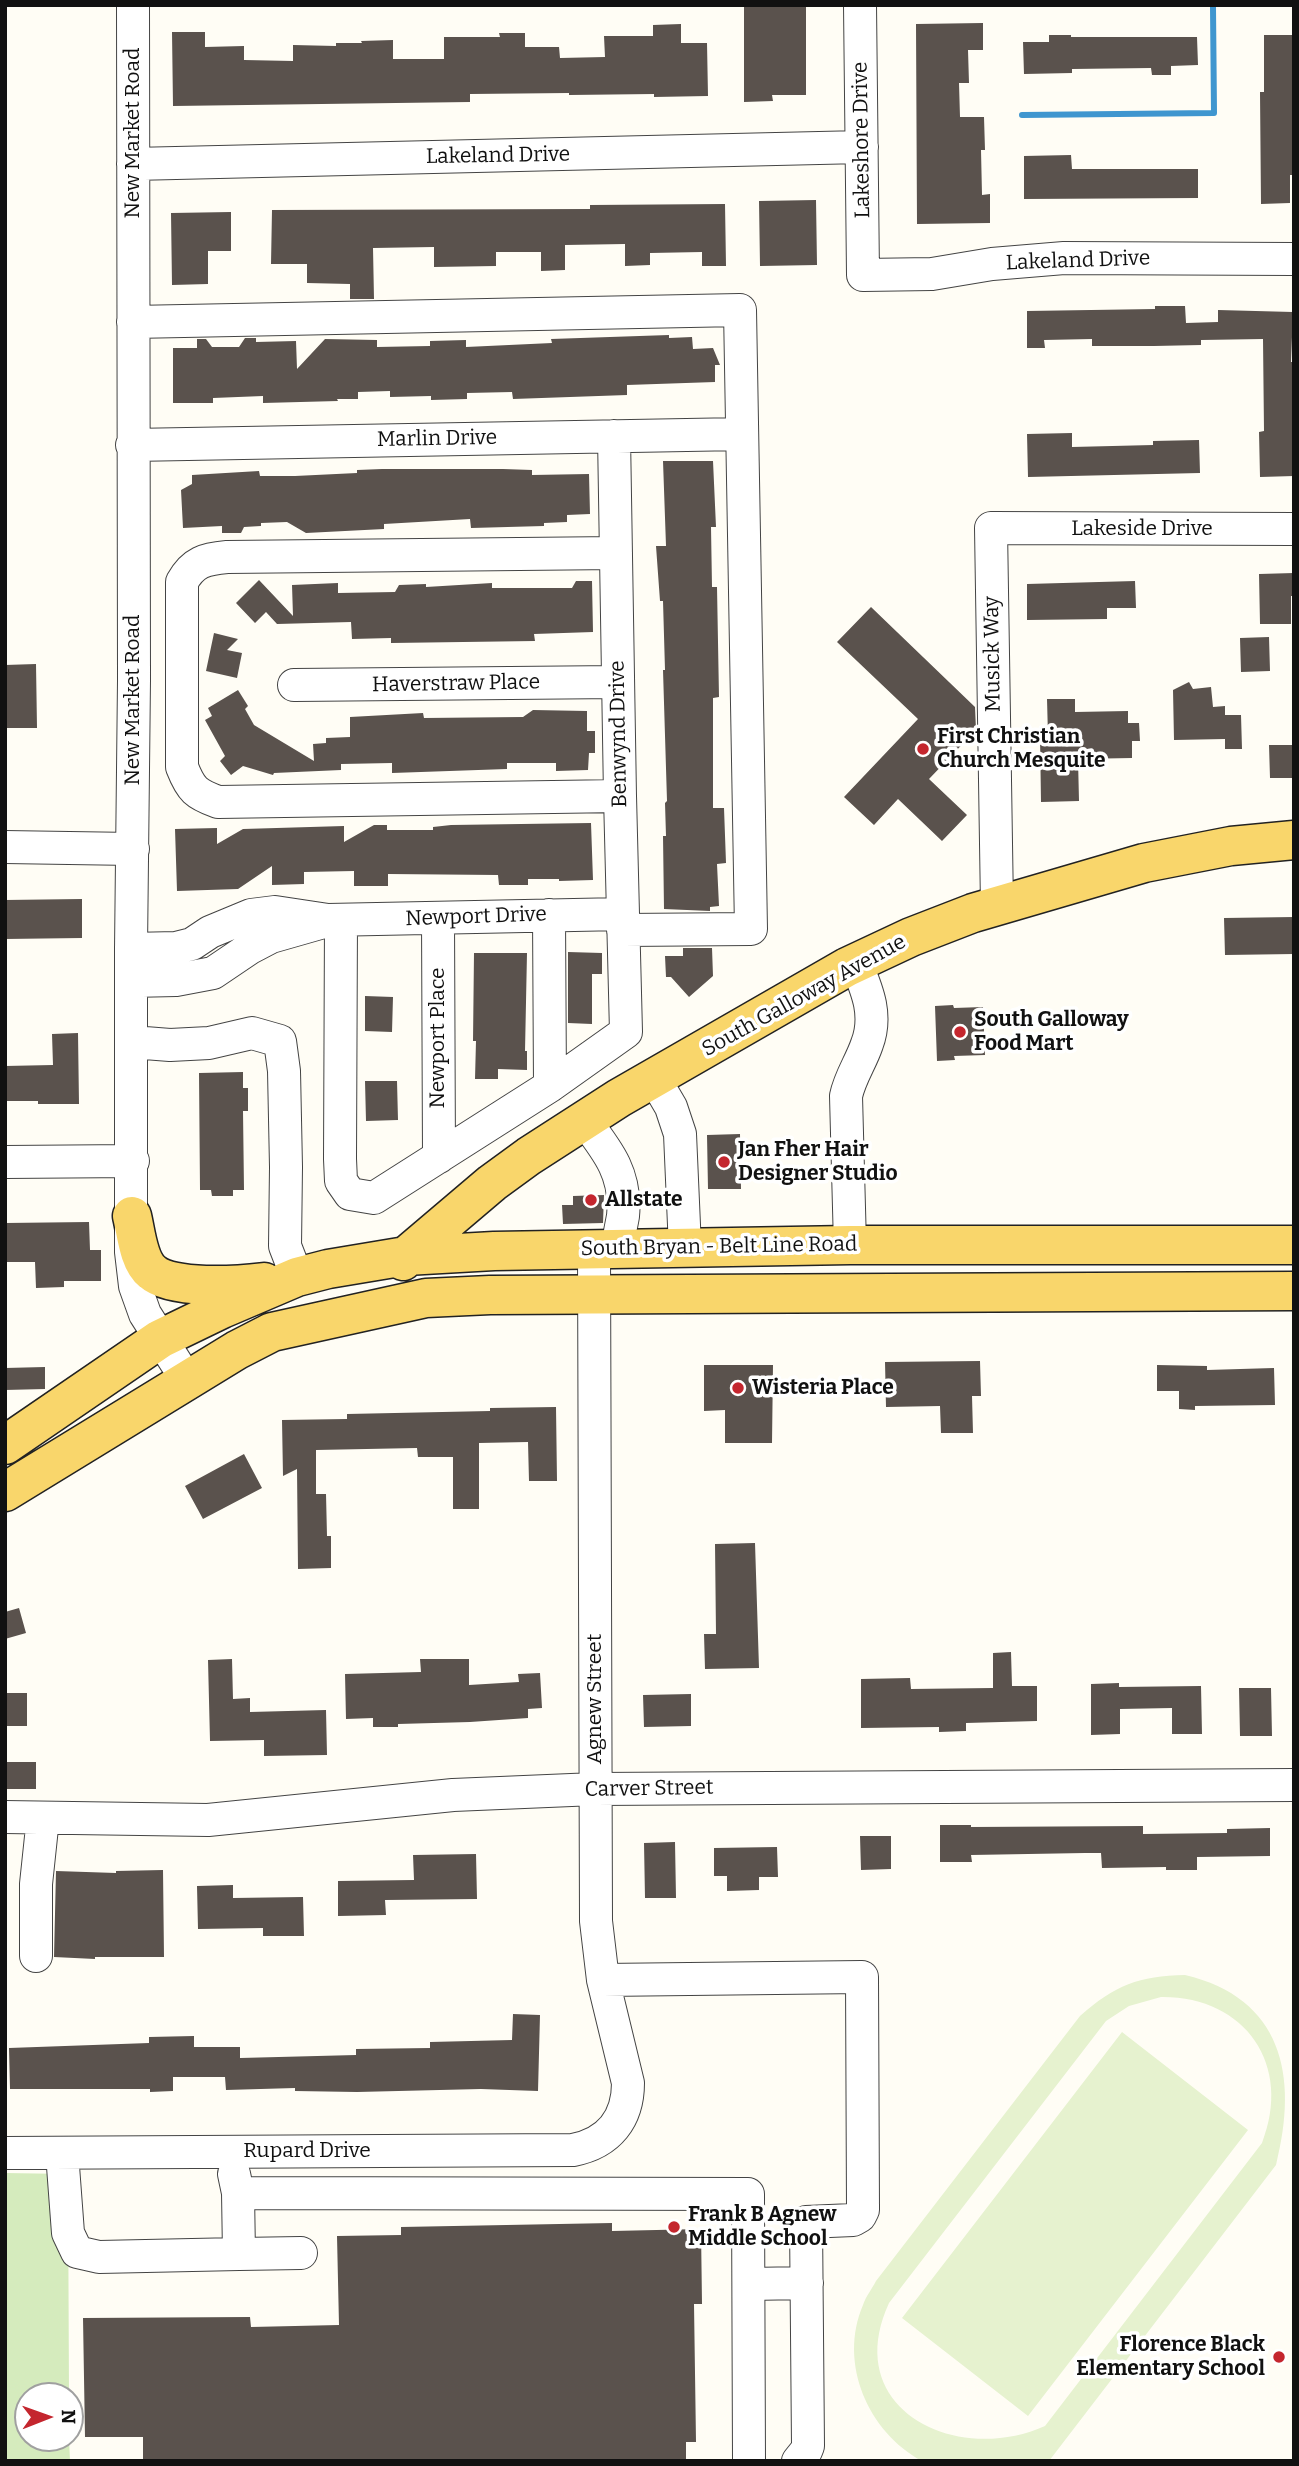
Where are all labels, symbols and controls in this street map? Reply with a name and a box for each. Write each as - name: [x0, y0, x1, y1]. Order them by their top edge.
- street label: New Market Road: [120, 48, 146, 218]
- street label: Lakeshore Drive: [848, 61, 876, 219]
- street label: Lakeland Drive: [426, 142, 570, 170]
- street label: Lakeland Drive: [1005, 246, 1151, 276]
- street label: Marlin Drive: [377, 425, 497, 453]
- street label: Lakeside Drive: [1071, 516, 1213, 542]
- street label: Musick Way: [979, 596, 1007, 712]
- street label: New Market Road: [120, 615, 146, 785]
- street label: Benwynd Drive: [605, 660, 633, 808]
- street label: Haverstraw Place: [372, 670, 540, 698]
- place label: First Christian Church Mesquite: [937, 724, 1106, 774]
- marker: First Christian Church Mesquite: [915, 741, 931, 757]
- street label: Newport Drive: [405, 902, 547, 932]
- street label: South Galloway Avenue: [698, 929, 910, 1063]
- street label: Newport Place: [425, 967, 451, 1109]
- place label: South Galloway Food Mart: [974, 1007, 1129, 1057]
- marker: South Galloway Food Mart: [952, 1024, 968, 1040]
- place label: Jan Fher Hair Designer Studio: [738, 1137, 898, 1187]
- marker: Jan Fher Hair Designer Studio: [716, 1154, 732, 1170]
- place label: Allstate: [605, 1187, 683, 1213]
- marker: Allstate: [583, 1192, 599, 1208]
- street label: South Bryan - Belt Line Road: [580, 1232, 858, 1262]
- place label: Wisteria Place: [752, 1375, 894, 1401]
- marker: Wisteria Place: [730, 1380, 746, 1396]
- street label: Agnew Street: [582, 1634, 608, 1764]
- street label: Carver Street: [584, 1775, 714, 1803]
- street label: Rupard Drive: [243, 2138, 371, 2164]
- place label: Frank B Agnew Middle School: [688, 2202, 837, 2252]
- marker: Frank B Agnew Middle School: [666, 2219, 682, 2235]
- place label: Florence Black Elementary School: [1076, 2332, 1265, 2382]
- marker: Florence Black Elementary School: [1271, 2349, 1287, 2365]
- north arrow: [14, 2382, 84, 2452]
- text: N: [57, 2409, 80, 2424]

